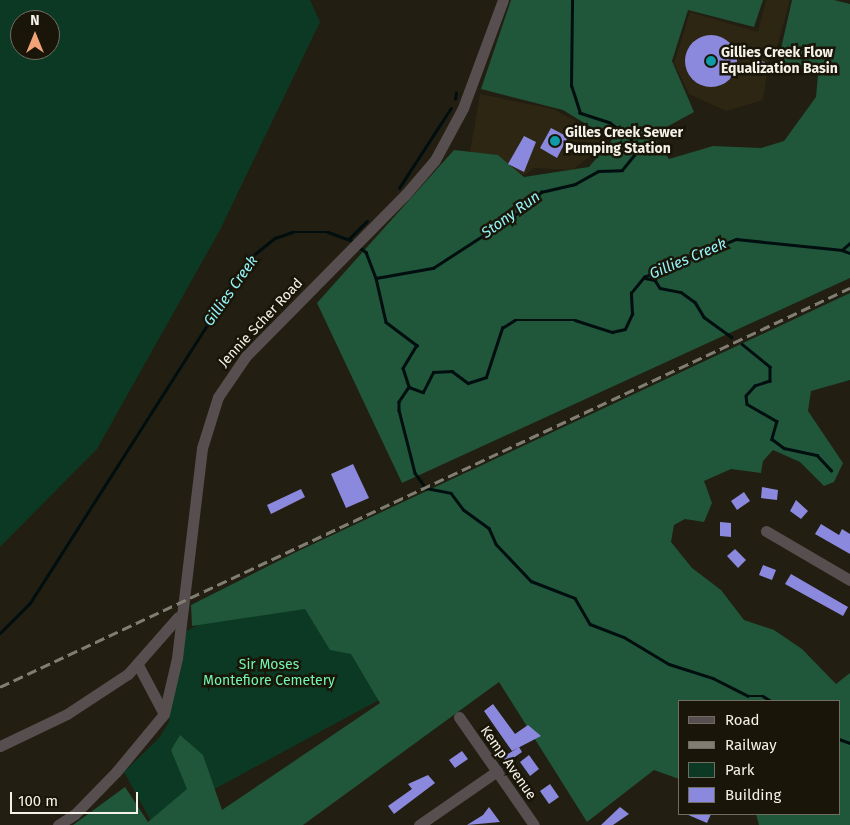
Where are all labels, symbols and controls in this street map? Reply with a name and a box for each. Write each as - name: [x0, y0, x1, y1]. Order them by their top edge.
- north arrow: [10, 10, 60, 60]
- text: N: [30, 12, 40, 29]
- place label: Gillies Creek Flow Equalization Basin: [721, 45, 838, 78]
- marker: Gillies Creek Flow Equalization Basin: [705, 55, 717, 67]
- place label: Gilles Creek Sewer Pumping Station: [565, 125, 683, 158]
- marker: Gilles Creek Sewer Pumping Station: [549, 135, 561, 147]
- water label: Stony Run: [478, 188, 544, 242]
- water label: Gillies Creek: [647, 235, 729, 283]
- water label: Gillies Creek: [200, 252, 262, 330]
- street label: Jennie Scher Road: [216, 275, 306, 371]
- park label: Sir Moses Montefiore Cemetery: [203, 657, 335, 690]
- legend: [678, 700, 840, 815]
- text: Road: [725, 711, 760, 729]
- street label: Kemp Avenue: [476, 723, 540, 803]
- text: Railway: [725, 736, 777, 754]
- text: Park: [725, 761, 755, 779]
- scale bar: [12, 782, 140, 814]
- text: Building: [725, 786, 781, 804]
- text: 100 m: [18, 792, 58, 810]

